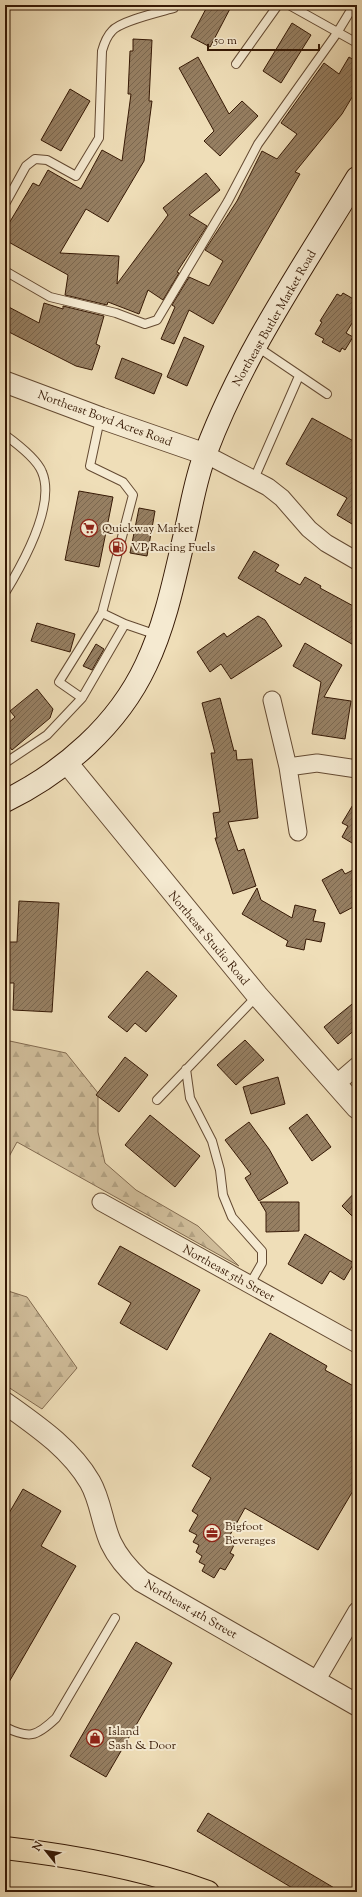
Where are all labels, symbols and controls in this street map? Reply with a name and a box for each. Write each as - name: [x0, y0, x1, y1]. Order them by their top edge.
- scale bar: [208, 26, 319, 52]
- text: 50 m: [213, 32, 237, 50]
- street label: Northeast Butler Market Road: [228, 247, 321, 390]
- street label: Northeast Boyd Acres Road: [35, 386, 175, 452]
- supermarket icon: Quickway Market: [79, 518, 99, 538]
- place label: Quickway Market: [102, 520, 194, 538]
- fuel station icon: VP Racing Fuels: [108, 537, 128, 557]
- place label: VP Racing Fuels: [131, 539, 215, 557]
- street label: Northeast Studio Road: [163, 888, 253, 990]
- street label: Northeast 5th Street: [179, 1241, 278, 1307]
- place label: Bigfoot Beverages: [225, 1518, 276, 1550]
- office icon: Bigfoot Beverages: [202, 1523, 222, 1543]
- street label: Northeast 4th Street: [141, 1576, 240, 1644]
- place label: Island Sash & Door: [108, 1723, 177, 1755]
- shop icon: Island Sash & Door: [85, 1728, 105, 1748]
- north arrow: [26, 1831, 66, 1871]
- text: N: [29, 1839, 47, 1855]

